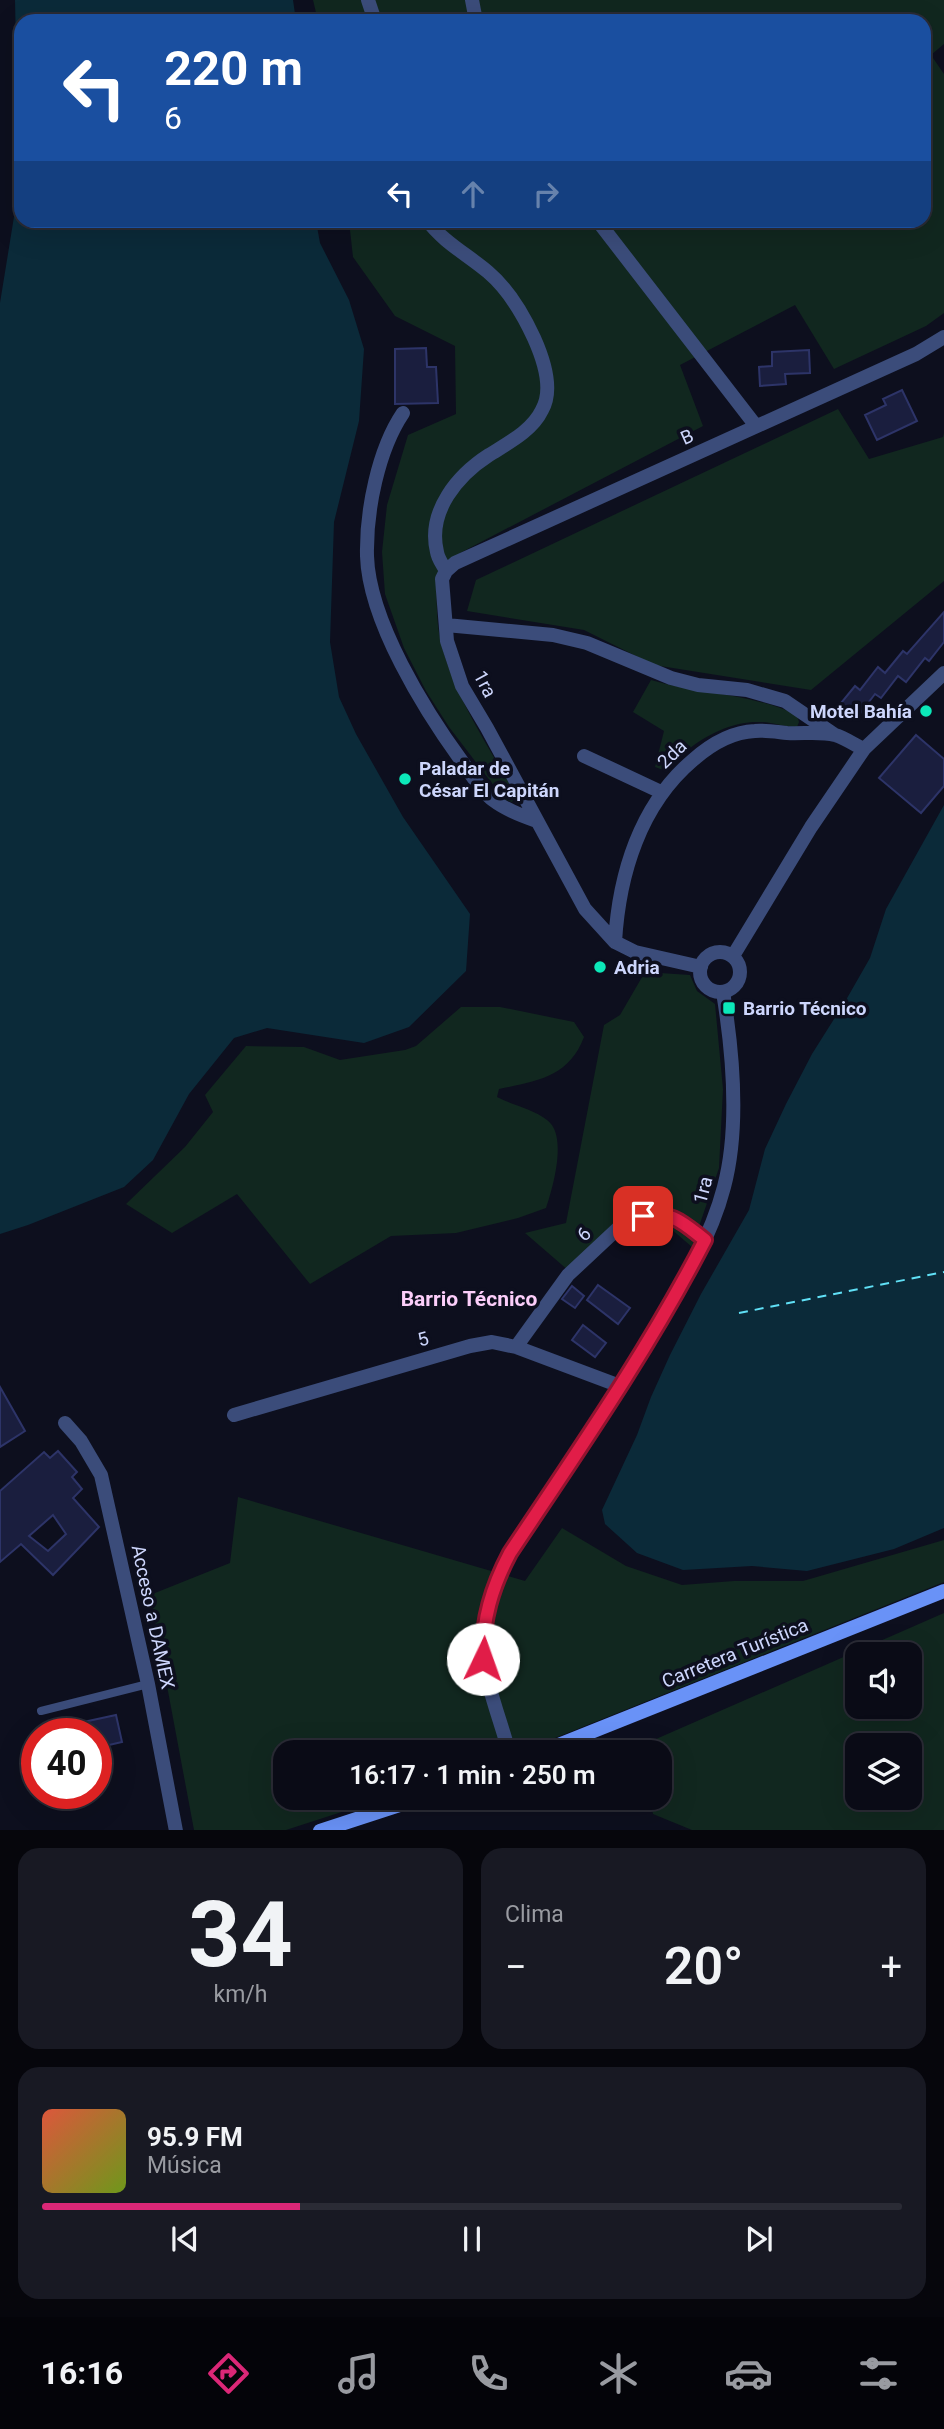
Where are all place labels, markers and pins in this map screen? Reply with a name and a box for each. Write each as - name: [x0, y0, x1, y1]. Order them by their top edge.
- place label: Motel Bahía: [810, 700, 912, 723]
- marker: Motel Bahía: [918, 703, 934, 719]
- place label: Paladar de César El Capitán: [419, 757, 559, 802]
- marker: Paladar de César El Capitán: [397, 771, 413, 787]
- place label: Adria: [614, 956, 660, 979]
- marker: Adria: [592, 959, 608, 975]
- place label: Barrio Técnico: [743, 997, 867, 1020]
- marker: Barrio Técnico: [721, 1000, 737, 1016]
- pin: [613, 1186, 673, 1246]

